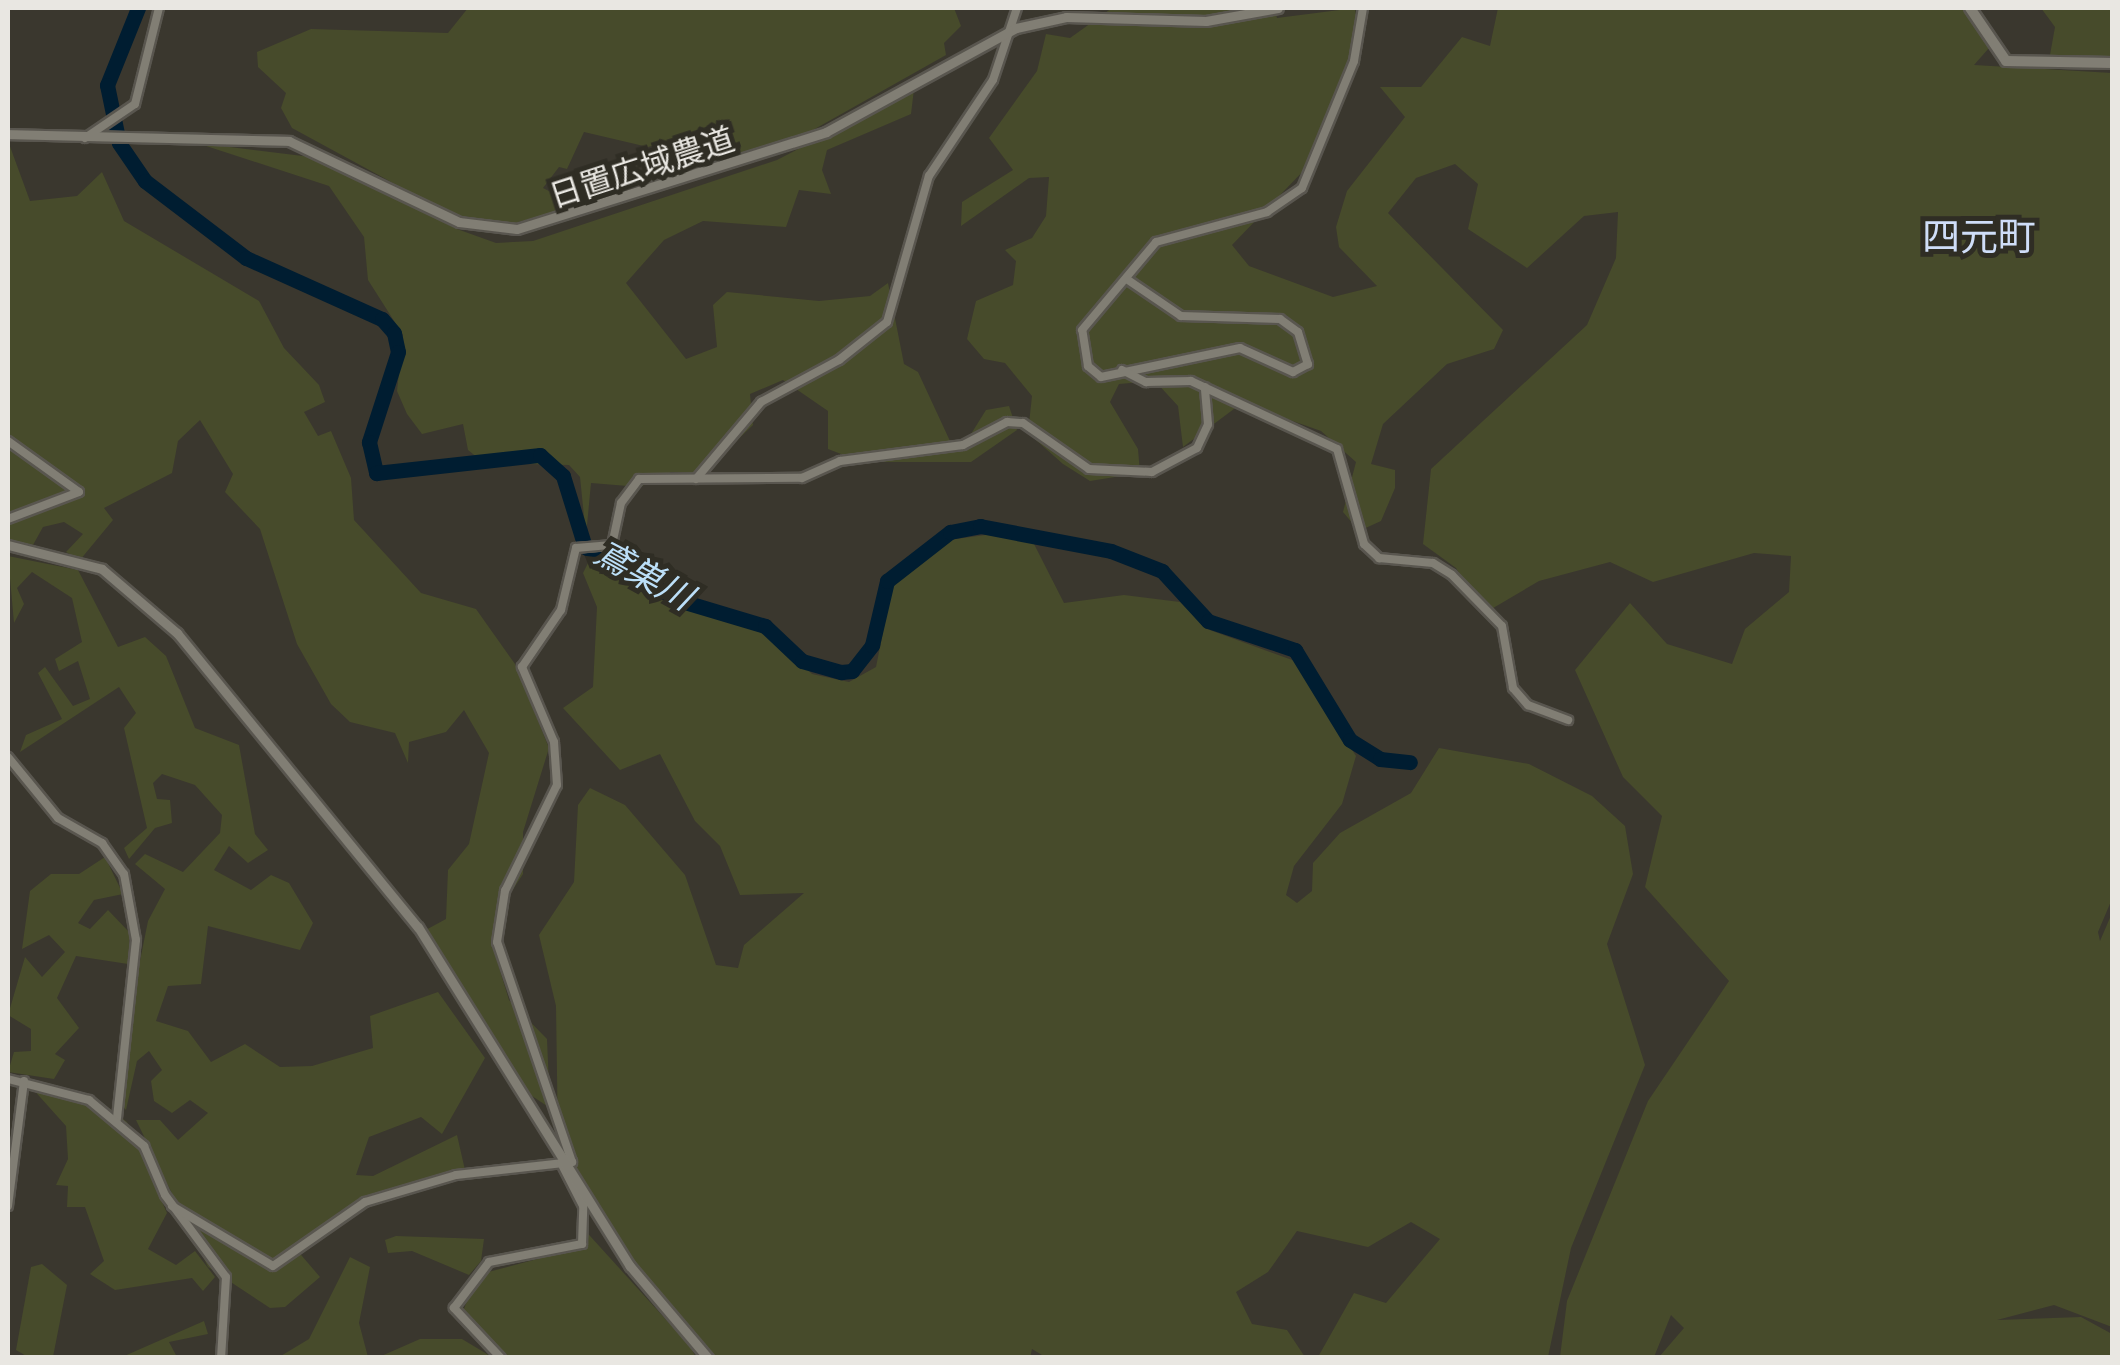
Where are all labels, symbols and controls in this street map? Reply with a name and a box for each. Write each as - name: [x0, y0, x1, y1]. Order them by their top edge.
- street label: 日置広域農道: [545, 120, 739, 216]
- district label: 四元町: [1922, 215, 2036, 261]
- water label: 鳶巣川: [588, 531, 700, 619]

